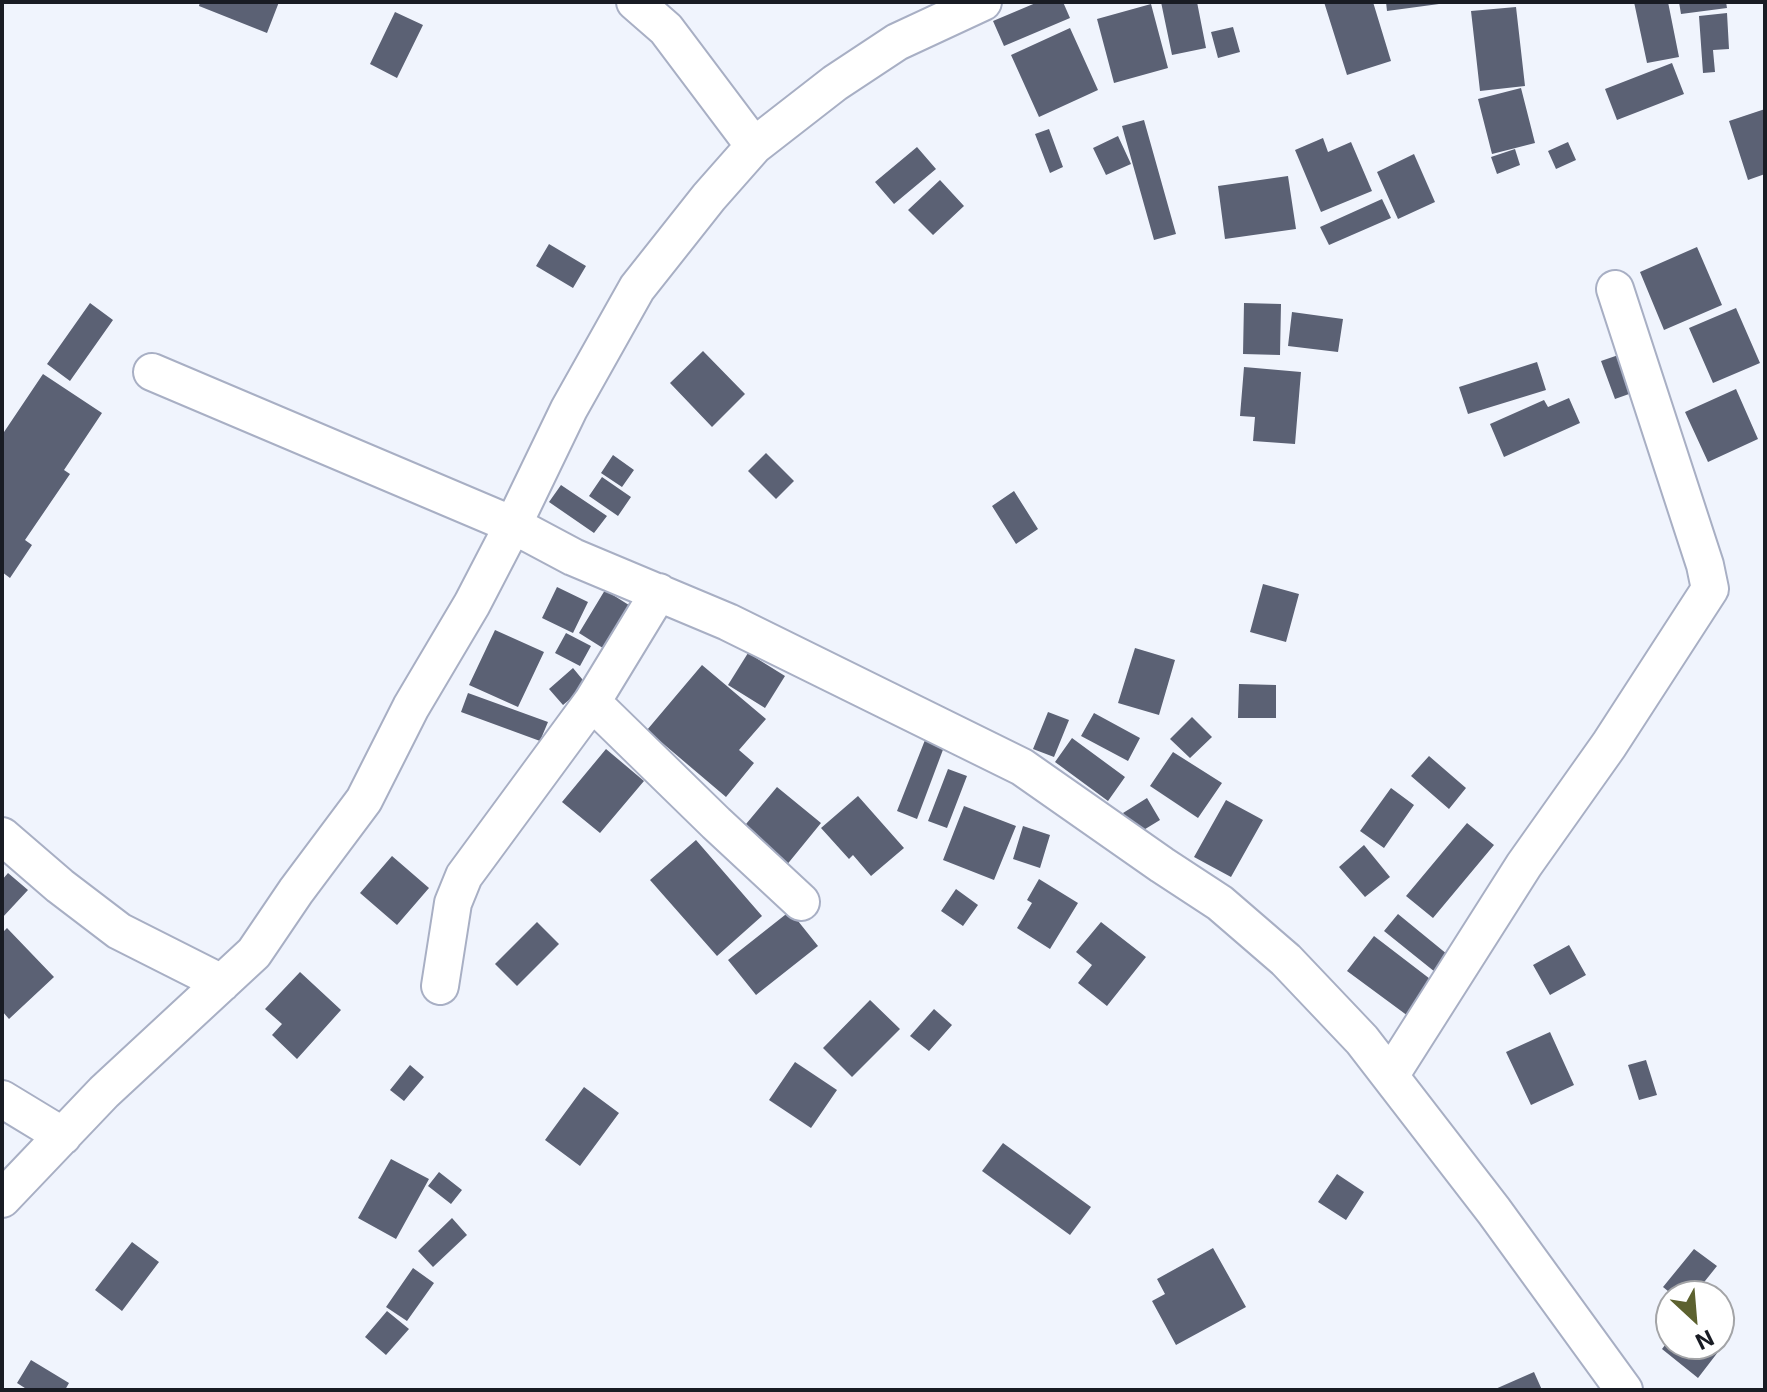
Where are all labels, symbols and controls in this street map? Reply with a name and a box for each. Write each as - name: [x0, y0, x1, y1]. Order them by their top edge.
- north arrow: [1655, 1280, 1735, 1360]
- text: N: [1691, 1324, 1718, 1355]

